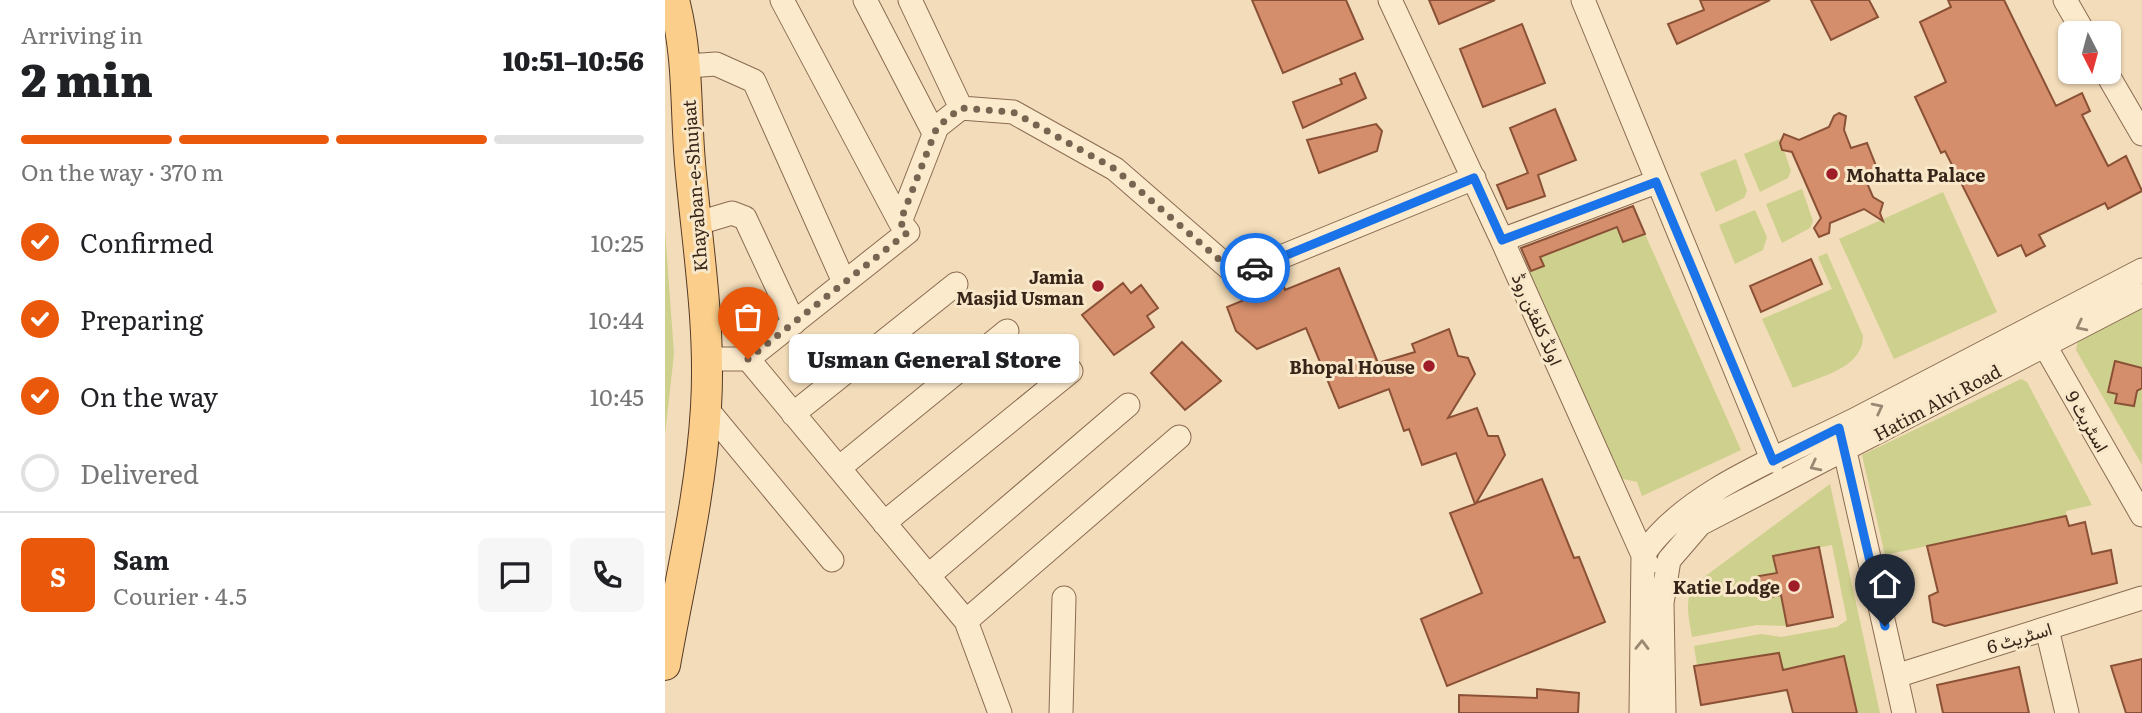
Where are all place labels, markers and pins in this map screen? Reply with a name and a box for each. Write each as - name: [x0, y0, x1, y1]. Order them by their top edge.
- place label: Mohatta Palace: [1846, 161, 1985, 188]
- marker: Mohatta Palace: [1824, 166, 1840, 182]
- place label: Jamia Masjid Usman: [956, 263, 1085, 311]
- marker: Jamia Masjid Usman: [1090, 278, 1106, 294]
- pin: [718, 287, 778, 359]
- callout: Usman General Store: [790, 334, 1081, 384]
- place label: Bhopal House: [1289, 353, 1415, 380]
- marker: Bhopal House: [1421, 358, 1437, 374]
- pin: [1855, 554, 1915, 626]
- place label: Katie Lodge: [1673, 573, 1780, 600]
- marker: Katie Lodge: [1786, 578, 1802, 594]

